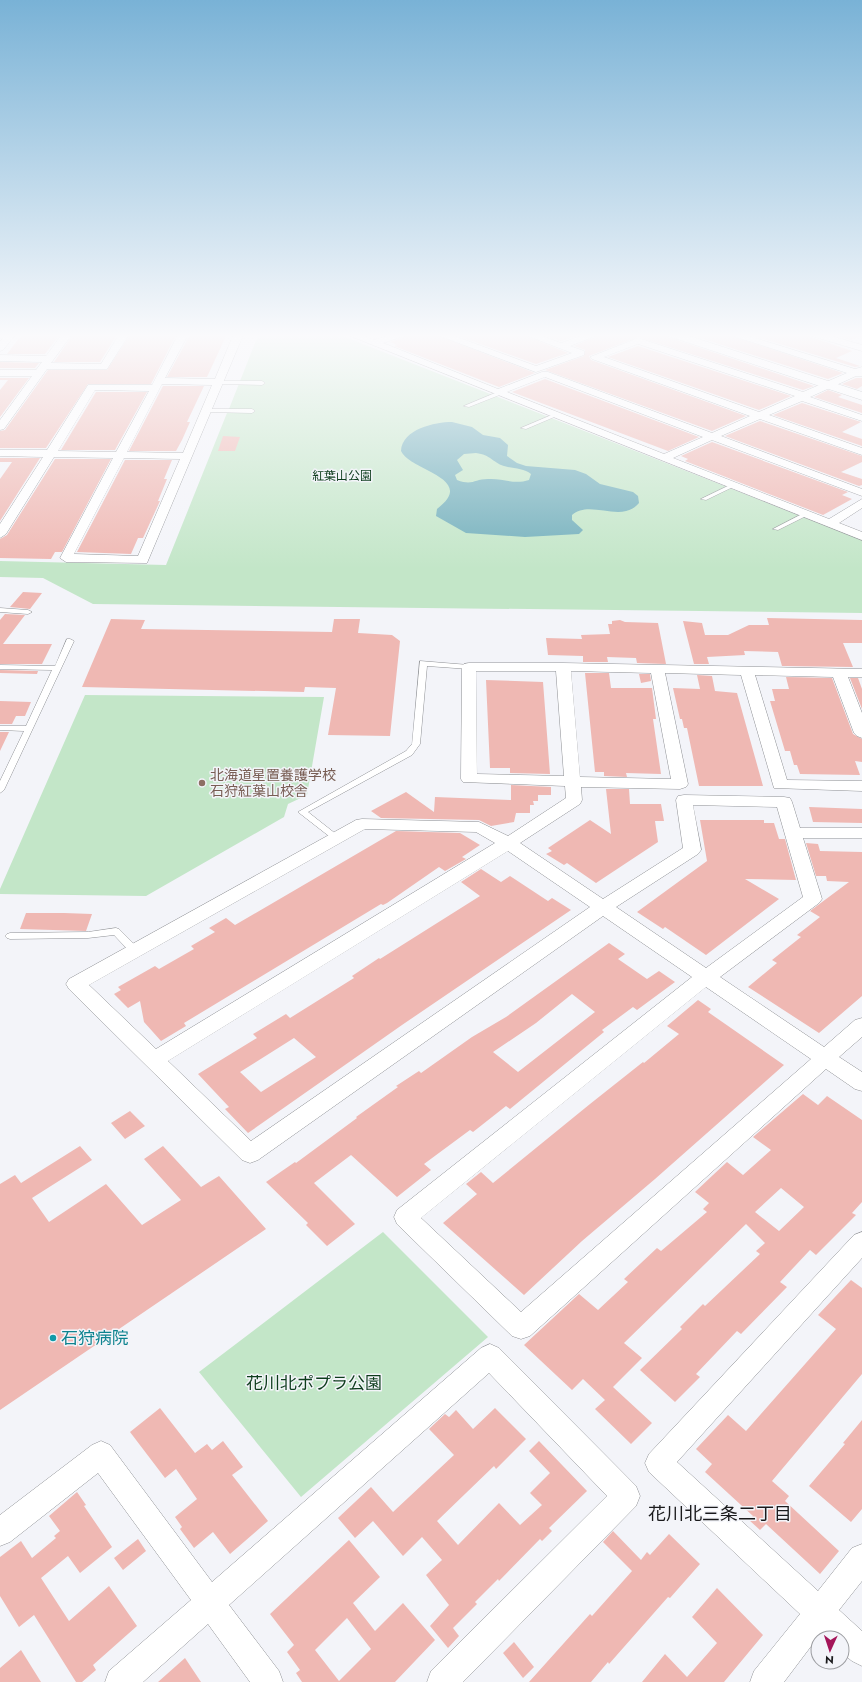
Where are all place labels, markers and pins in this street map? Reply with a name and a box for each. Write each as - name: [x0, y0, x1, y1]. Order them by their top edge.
- place label: 北海道星置養護学校 石狩紅葉山校舎: [210, 765, 336, 801]
- marker: 北海道星置養護学校 石狩紅葉山校舎: [197, 778, 207, 788]
- place label: 石狩病院: [61, 1326, 129, 1350]
- marker: 石狩病院: [48, 1333, 58, 1343]

